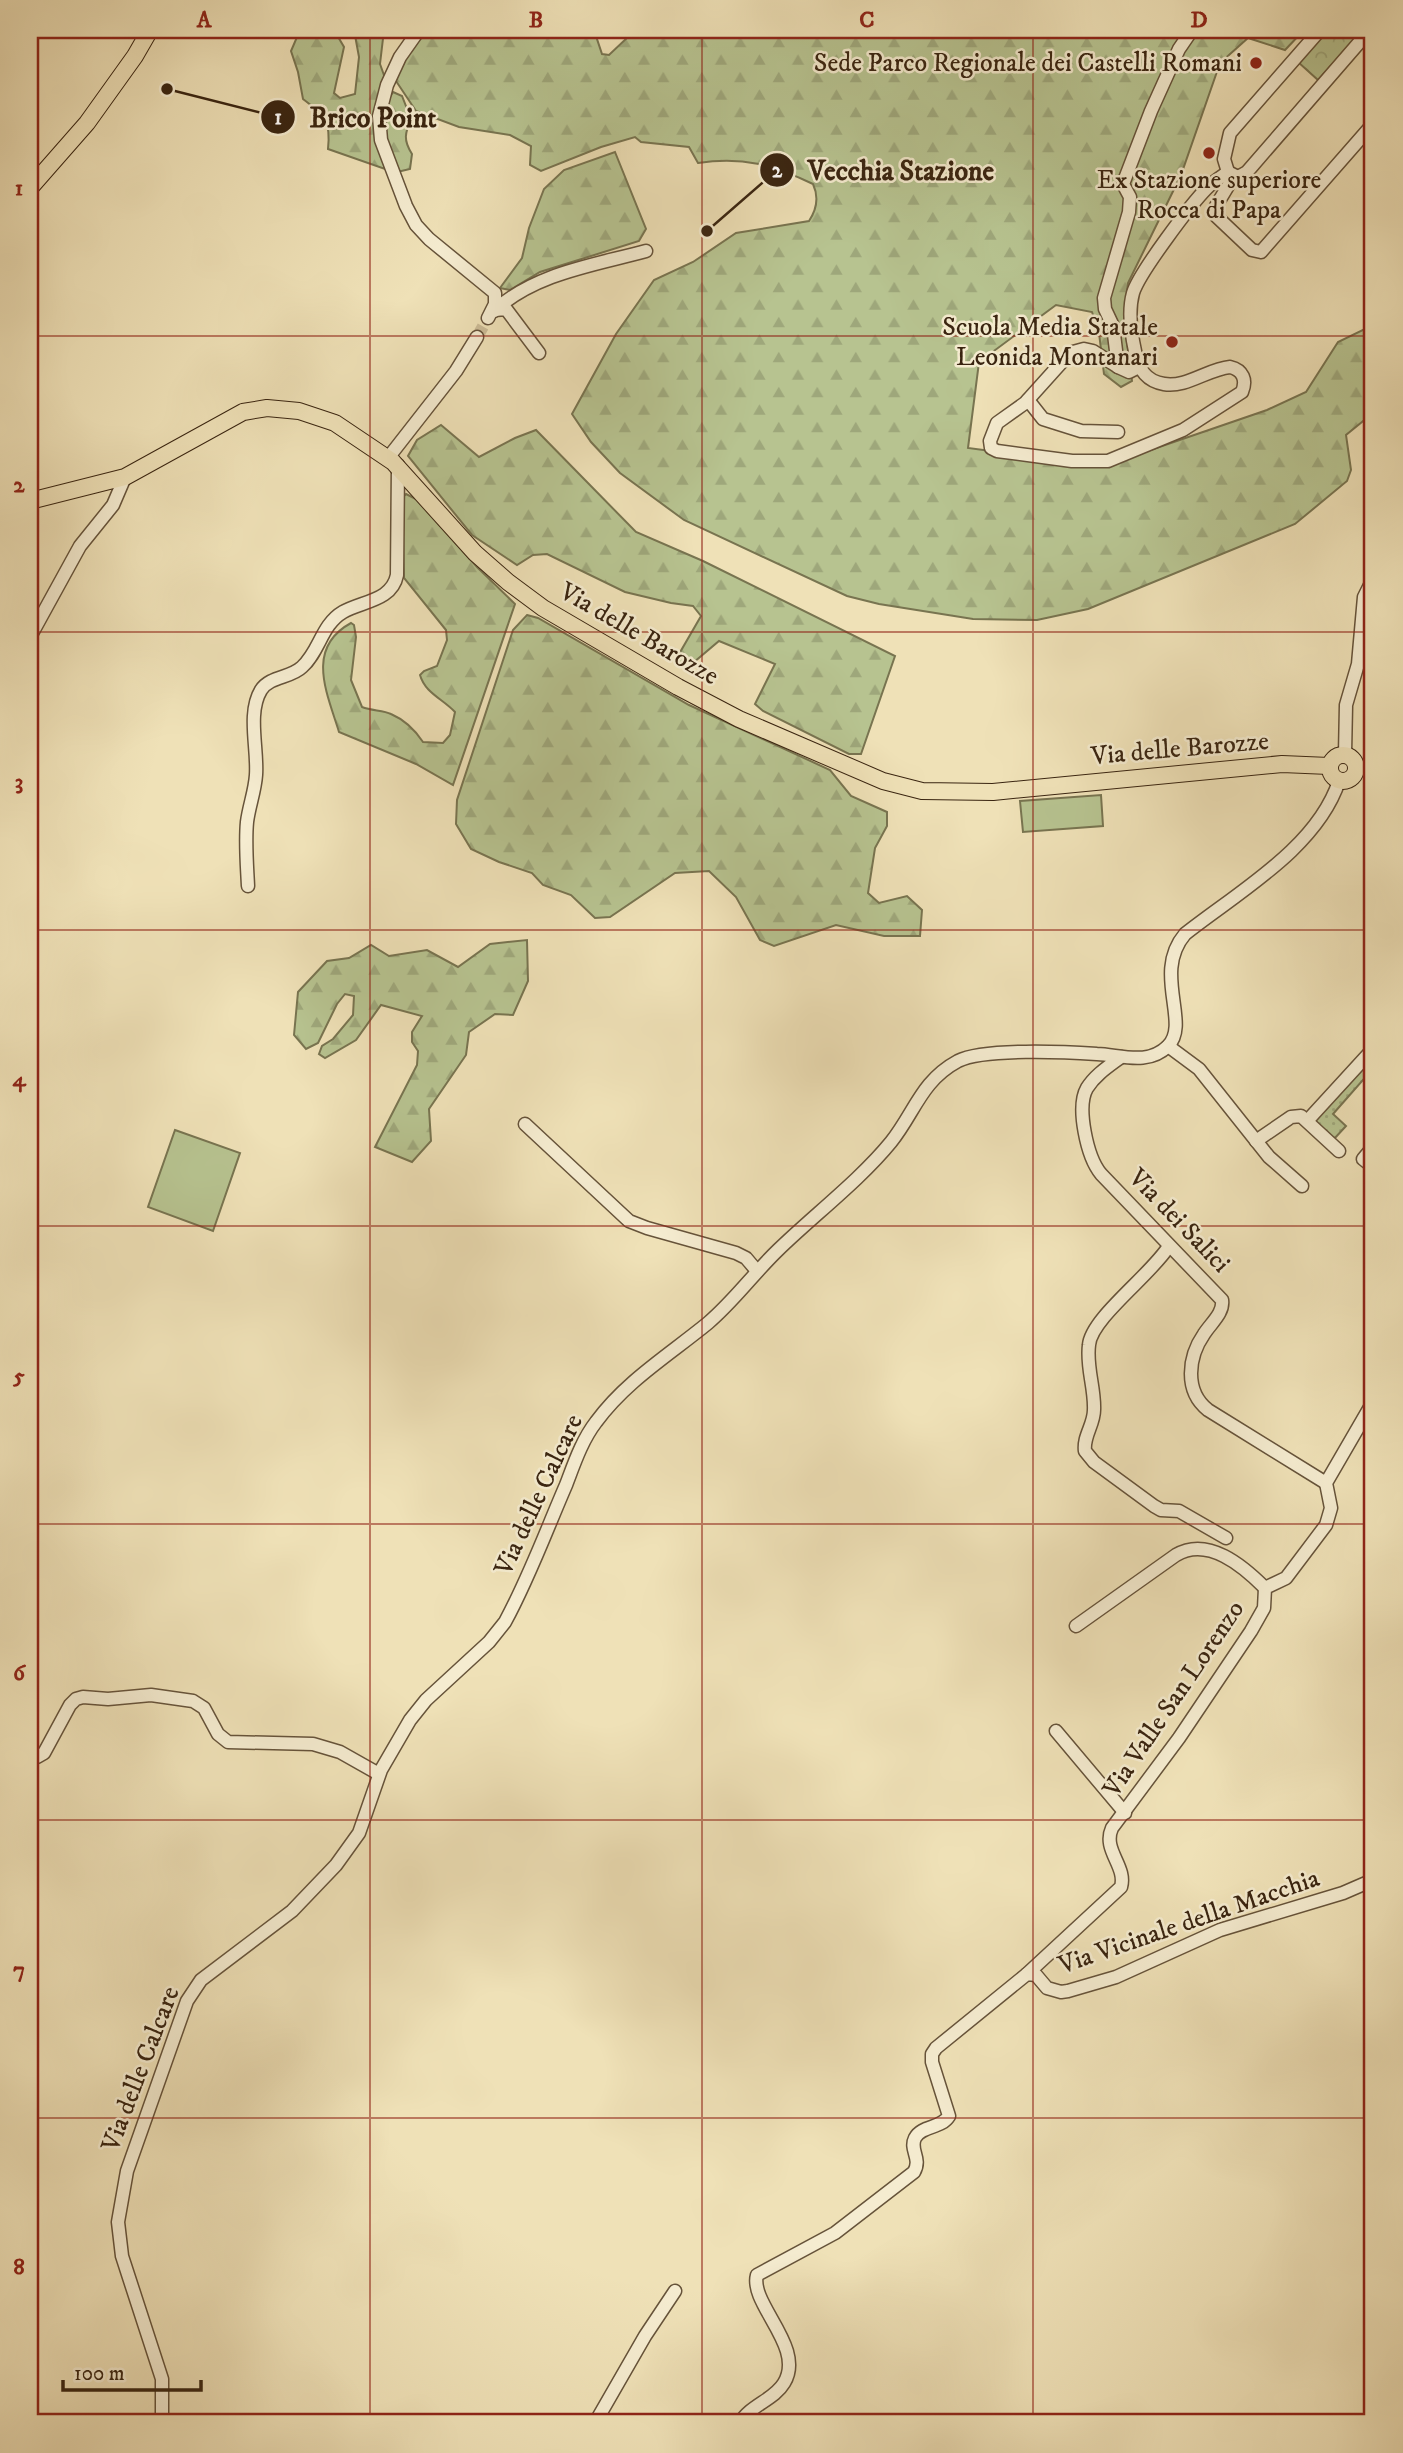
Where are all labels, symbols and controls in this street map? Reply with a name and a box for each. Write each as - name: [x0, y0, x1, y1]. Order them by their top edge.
- text: A: [196, 6, 213, 35]
- text: B: [529, 6, 543, 35]
- text: C: [859, 6, 875, 35]
- text: D: [1190, 6, 1208, 35]
- place label: Sede Parco Regionale dei Castelli Romani: [814, 47, 1242, 80]
- marker: Sede Parco Regionale dei Castelli Romani: [1248, 55, 1264, 71]
- callout: Brico Point: [261, 92, 450, 141]
- text: Brico Point: [310, 101, 436, 136]
- text: 1: [274, 105, 282, 131]
- callout: Vecchia Stazione: [759, 145, 1009, 194]
- marker: Ex Stazione superiore Rocca di Papa: [1201, 145, 1217, 161]
- text: Vecchia Stazione: [807, 154, 995, 189]
- text: 2: [772, 158, 783, 184]
- place label: Ex Stazione superiore Rocca di Papa: [1097, 164, 1321, 227]
- text: 1: [15, 174, 23, 203]
- place label: Scuola Media Statale Leonida Montanari: [942, 311, 1158, 374]
- marker: Scuola Media Statale Leonida Montanari: [1164, 334, 1180, 350]
- text: 2: [13, 471, 25, 500]
- street label: Via delle Barozze: [553, 575, 724, 693]
- street label: Via delle Barozze: [1089, 725, 1270, 773]
- text: 3: [15, 768, 23, 797]
- text: 4: [12, 1065, 27, 1094]
- street label: Via dei Salici: [1120, 1161, 1237, 1280]
- text: 5: [12, 1362, 25, 1391]
- street label: Via delle Calcare: [487, 1409, 591, 1582]
- street label: Via Valle San Lorenzo: [1095, 1594, 1252, 1805]
- text: 6: [13, 1659, 27, 1688]
- street label: Via Vicinale della Macchia: [1053, 1862, 1324, 1982]
- text: 7: [13, 1956, 25, 1985]
- street label: Via delle Calcare: [94, 1982, 188, 2157]
- text: 8: [13, 2253, 25, 2282]
- scale bar: [63, 2348, 201, 2392]
- text: 100 m: [74, 2361, 125, 2387]

